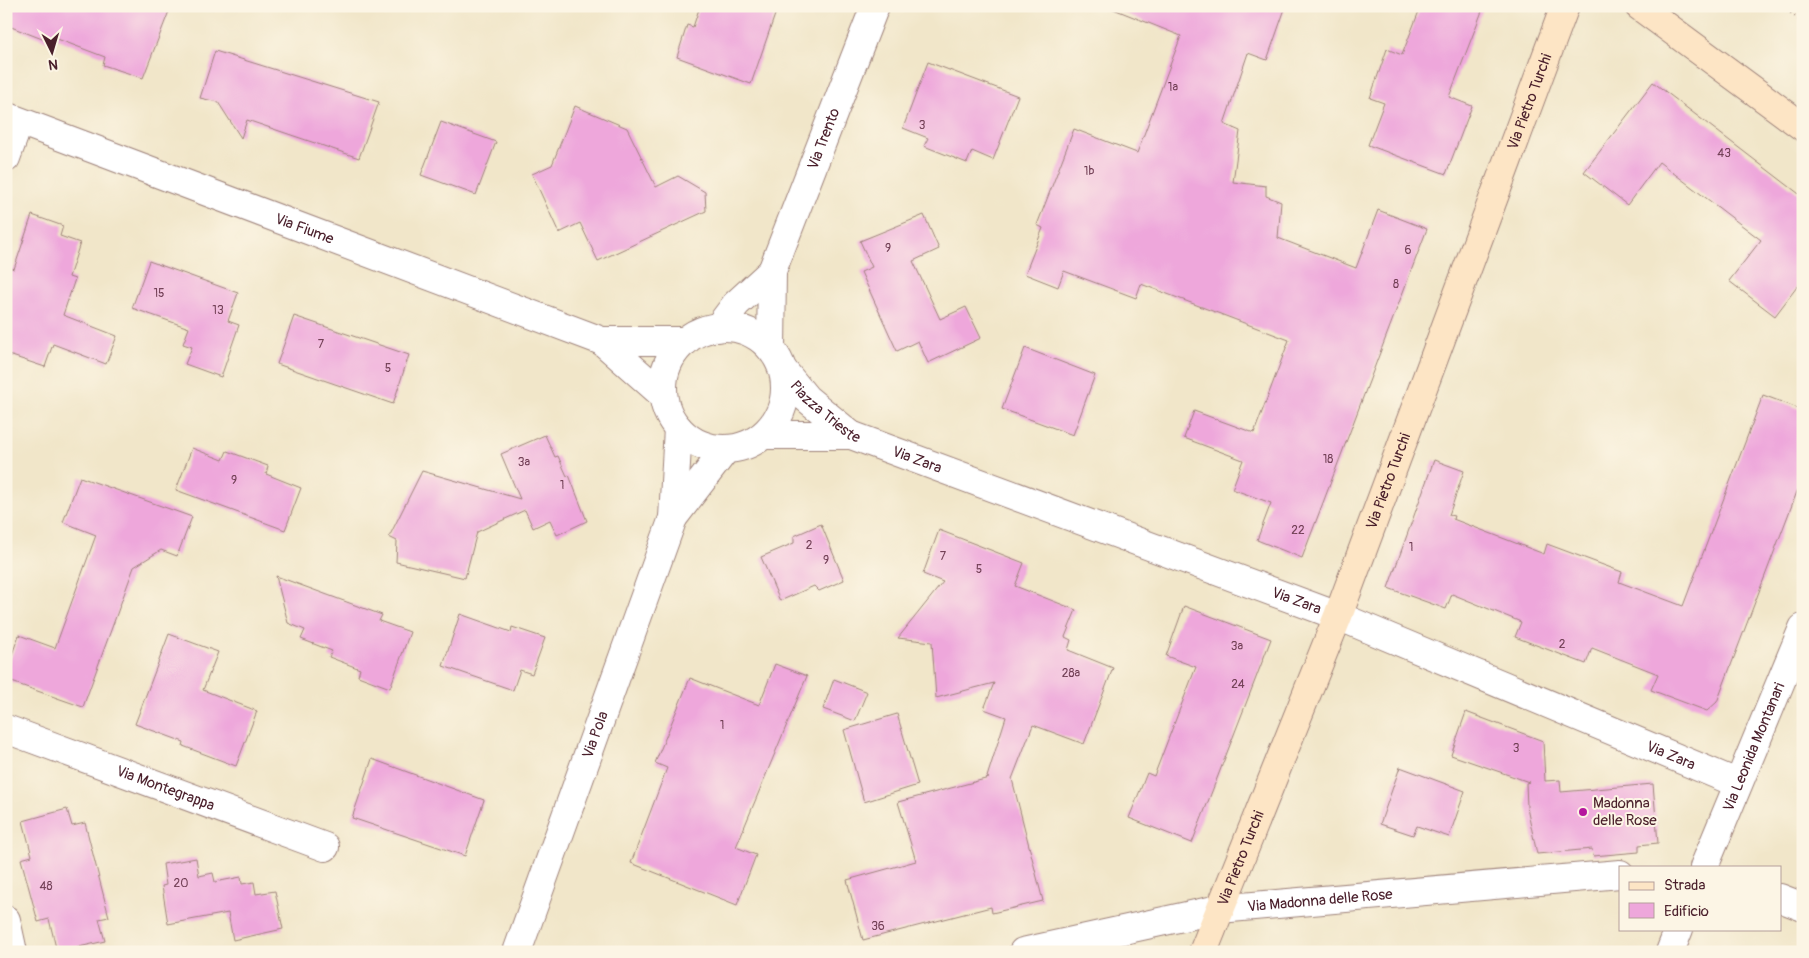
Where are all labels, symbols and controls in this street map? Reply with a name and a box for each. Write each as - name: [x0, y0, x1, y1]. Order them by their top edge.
- north arrow: [28, 28, 78, 78]
- street label: Via Pietro Turchi: [1503, 51, 1556, 152]
- text: N: [48, 56, 59, 73]
- house number: 1a: [1168, 80, 1179, 95]
- street label: Via Trento: [803, 105, 844, 172]
- house number: 3: [919, 118, 926, 133]
- house number: 43: [1717, 146, 1731, 161]
- house number: 1b: [1084, 164, 1094, 179]
- street label: Via Fiume: [272, 209, 337, 249]
- house number: 9: [885, 241, 891, 256]
- house number: 6: [1405, 243, 1412, 258]
- house number: 8: [1393, 277, 1399, 292]
- house number: 15: [153, 286, 165, 301]
- house number: 13: [212, 303, 224, 318]
- house number: 7: [318, 337, 325, 352]
- house number: 5: [385, 361, 391, 376]
- street label: Piazza Trieste: [786, 377, 863, 447]
- street label: Via Pietro Turchi: [1362, 430, 1415, 532]
- street label: Via Zara: [890, 442, 945, 477]
- house number: 18: [1323, 452, 1333, 467]
- house number: 3a: [518, 455, 531, 470]
- house number: 9: [231, 473, 237, 488]
- house number: 1: [560, 478, 564, 493]
- house number: 22: [1291, 523, 1305, 538]
- house number: 2: [806, 538, 813, 553]
- house number: 1: [1409, 540, 1413, 555]
- house number: 7: [940, 549, 947, 564]
- house number: 9: [823, 553, 829, 568]
- house number: 5: [976, 562, 982, 577]
- street label: Via Zara: [1269, 583, 1324, 619]
- house number: 2: [1559, 637, 1566, 652]
- house number: 3a: [1231, 639, 1244, 654]
- house number: 28a: [1062, 666, 1081, 681]
- house number: 24: [1231, 677, 1245, 692]
- street label: Via Leonida Montanari: [1719, 679, 1789, 814]
- street label: Via Pola: [578, 708, 612, 761]
- house number: 1: [720, 718, 724, 733]
- street label: Via Zara: [1644, 737, 1698, 774]
- house number: 3: [1513, 741, 1520, 756]
- street label: Via Montegrappa: [114, 761, 217, 815]
- place label: Madonna delle Rose: [1593, 794, 1657, 830]
- marker: Madonna delle Rose: [1577, 806, 1589, 818]
- street label: Via Pietro Turchi: [1213, 808, 1268, 909]
- legend: [1619, 866, 1782, 930]
- house number: 20: [174, 876, 188, 891]
- text: Strada: [1664, 876, 1705, 895]
- house number: 48: [39, 879, 53, 894]
- street label: Via Madonna delle Rose: [1247, 884, 1394, 916]
- text: Edificio: [1664, 902, 1709, 921]
- house number: 36: [871, 919, 885, 934]

